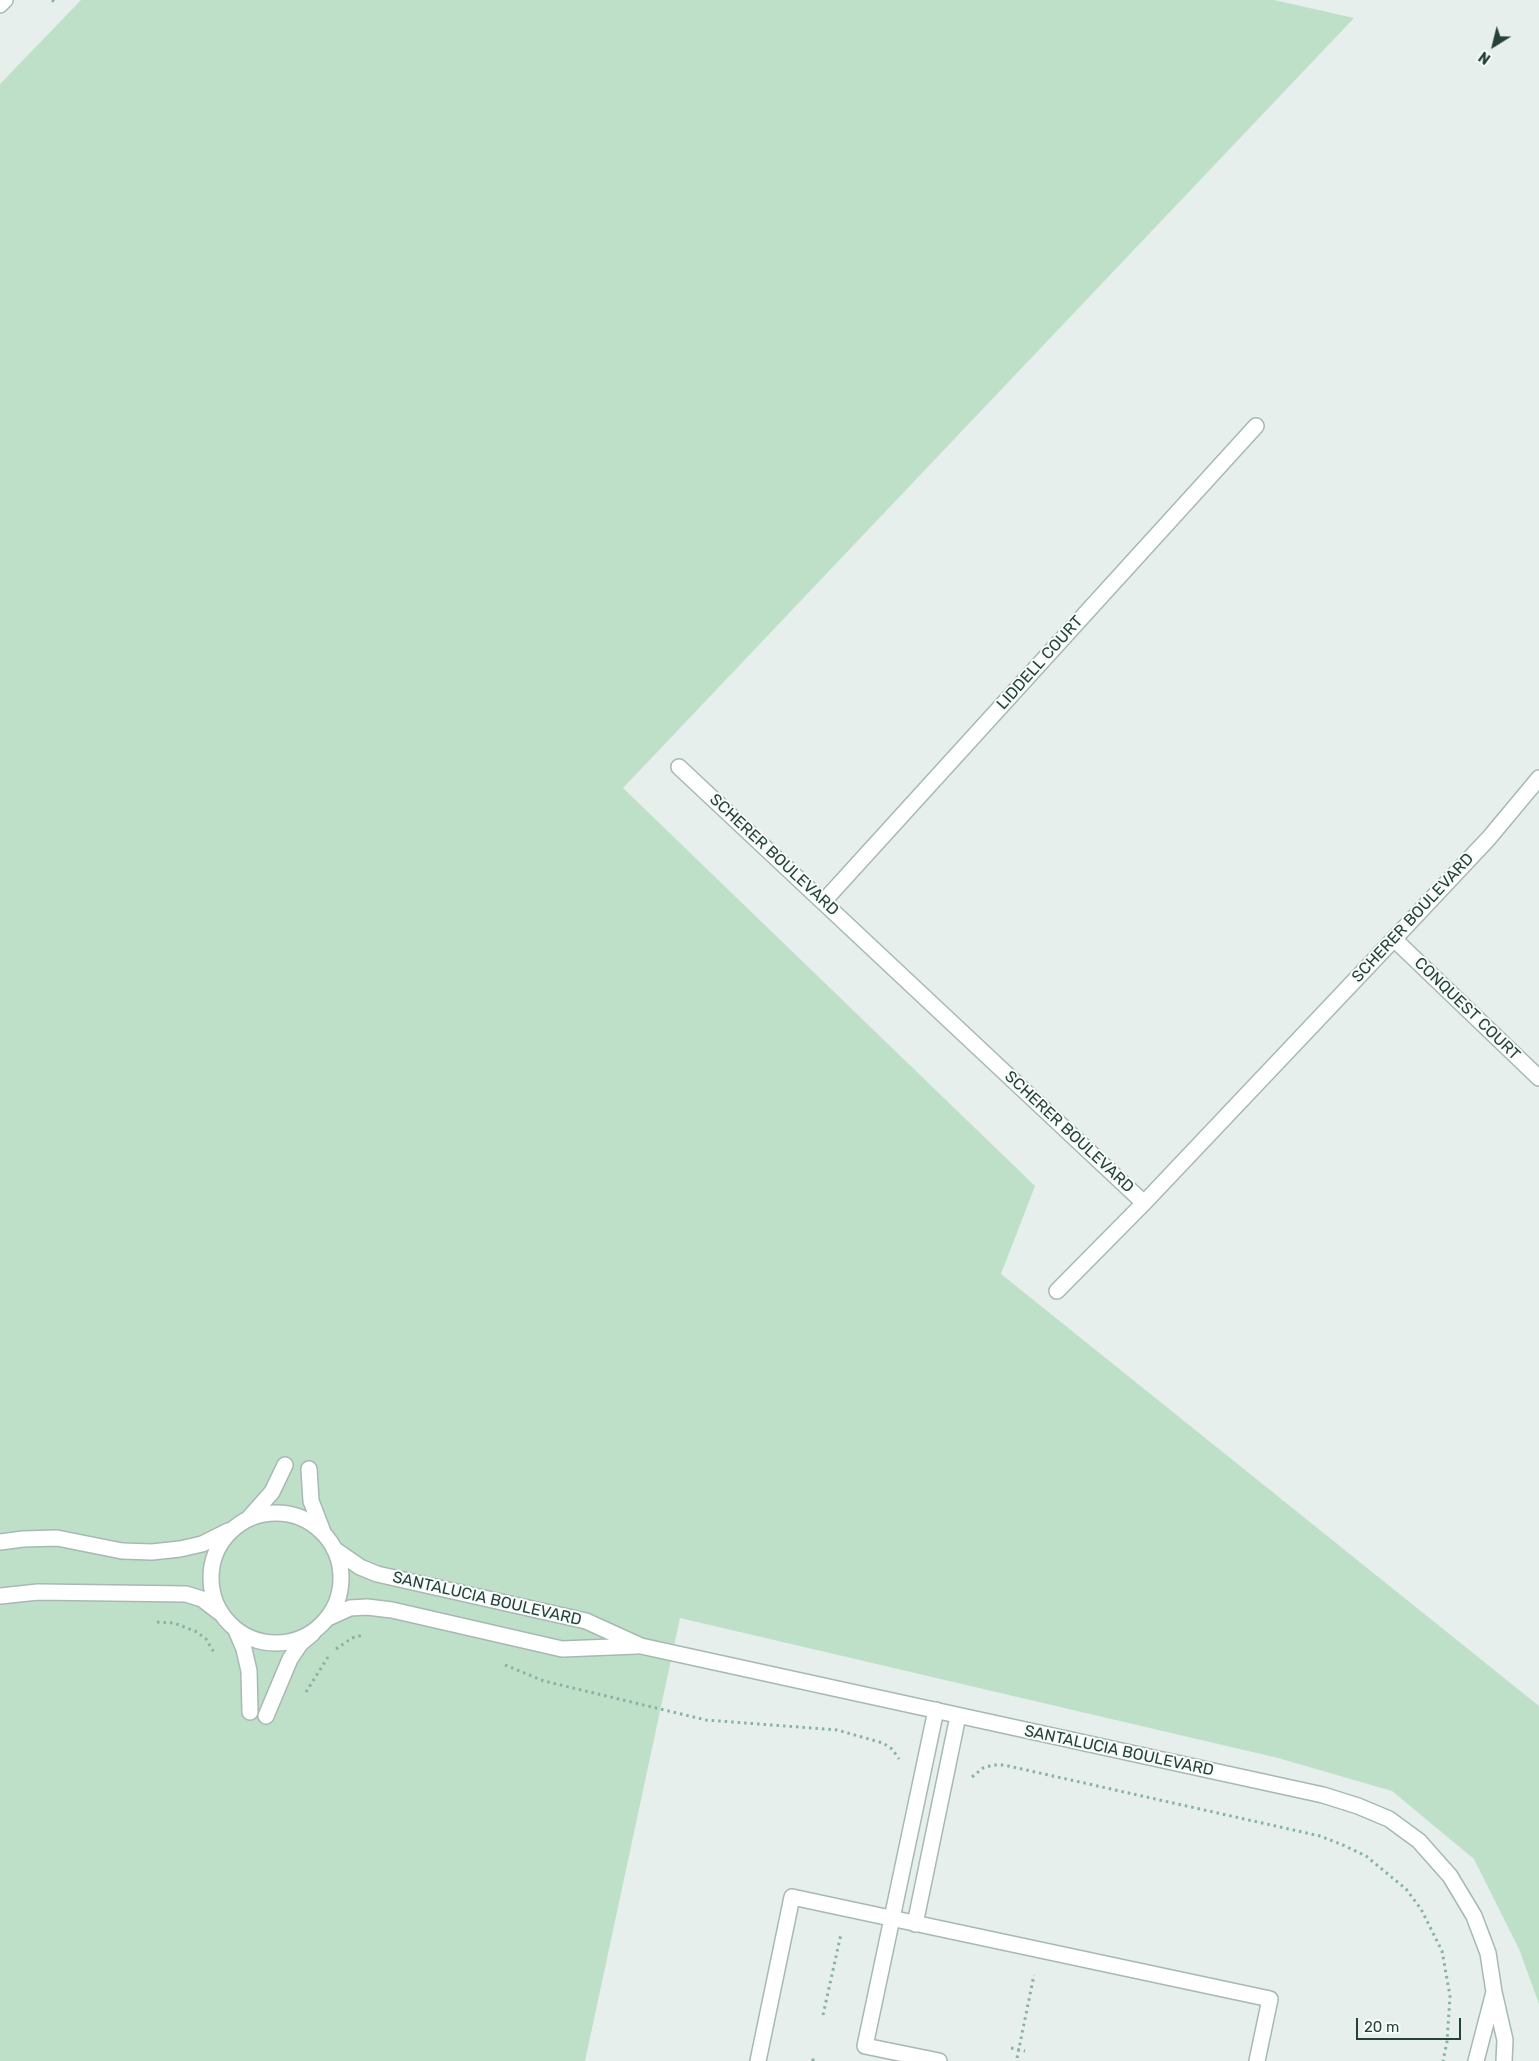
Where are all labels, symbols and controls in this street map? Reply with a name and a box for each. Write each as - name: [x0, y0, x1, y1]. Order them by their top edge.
- north arrow: [1469, 20, 1519, 70]
- text: N: [1476, 48, 1494, 67]
- street label: LIDDELL COURT: [993, 612, 1087, 714]
- street label: SCHERER BOULEVARD: [705, 790, 843, 920]
- street label: SCHERER BOULEVARD: [1348, 849, 1478, 987]
- street label: CONQUEST COURT: [1410, 954, 1524, 1064]
- street label: SCHERER BOULEVARD: [1000, 1067, 1138, 1197]
- street label: SANTALUCIA BOULEVARD: [391, 1568, 583, 1630]
- street label: SANTALUCIA BOULEVARD: [1022, 1722, 1216, 1780]
- scale bar: [1359, 2008, 1464, 2040]
- text: 20 m: [1364, 2018, 1399, 2036]

